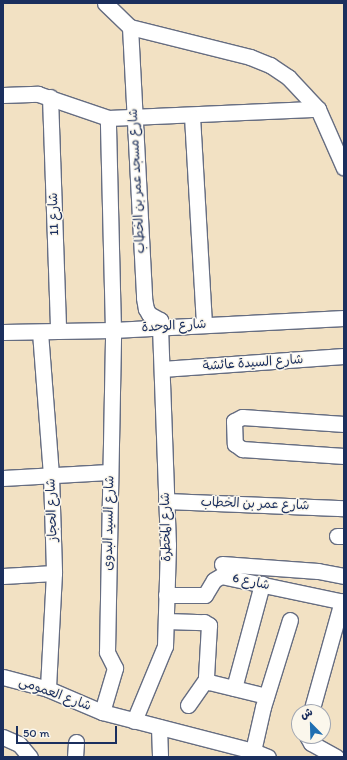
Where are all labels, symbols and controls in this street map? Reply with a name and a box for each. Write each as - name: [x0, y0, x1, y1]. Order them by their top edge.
- street label: شارع مسجد عمر بن الخطاب: [125, 108, 149, 254]
- street label: شارع 11: [45, 192, 63, 236]
- street label: شارع الوحدة: [141, 317, 207, 335]
- street label: شارع السيدة عائشة: [202, 352, 304, 374]
- street label: شارع السيد البدوى: [100, 475, 118, 571]
- street label: شارع الحجاز: [43, 478, 61, 542]
- street label: شارع المخطرة: [158, 492, 174, 562]
- street label: شارع عمر بن الخطاب: [200, 494, 310, 514]
- street label: شارع 6: [231, 570, 271, 594]
- street label: شارع العمومى: [17, 674, 93, 714]
- north arrow: [291, 704, 331, 744]
- text: ش: [298, 705, 315, 722]
- scale bar: [18, 718, 119, 744]
- text: 50 m: [23, 726, 49, 740]

